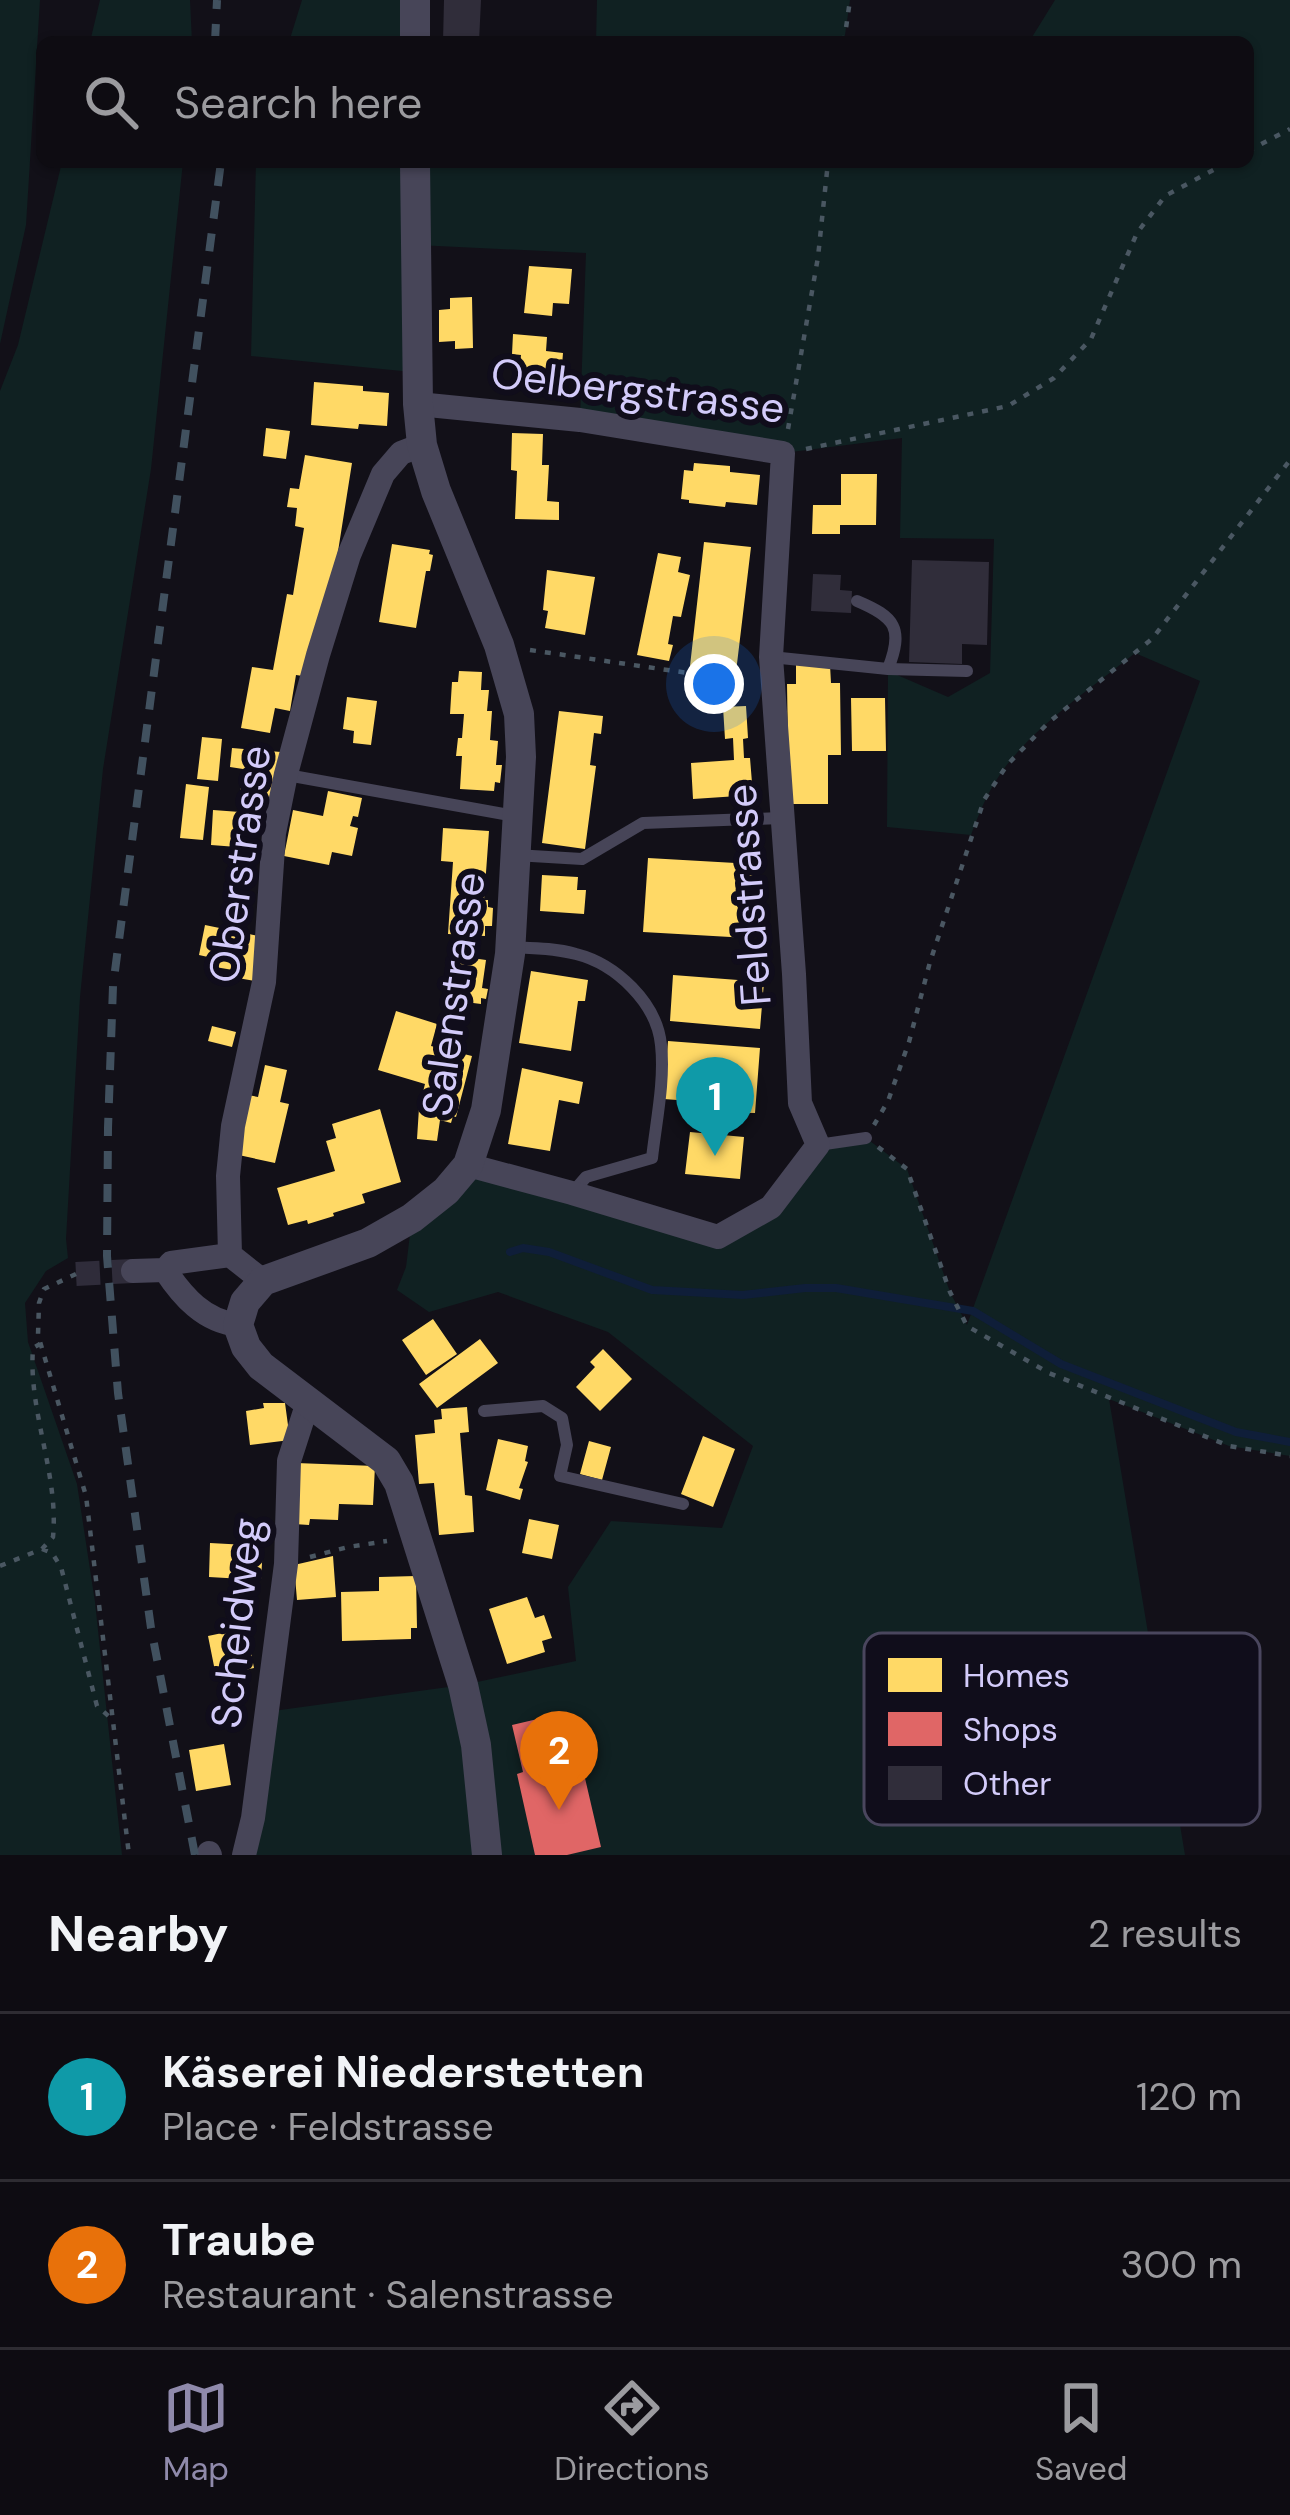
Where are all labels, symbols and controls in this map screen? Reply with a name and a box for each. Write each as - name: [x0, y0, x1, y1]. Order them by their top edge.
- search box: [36, 36, 1254, 168]
- icon: search: [78, 69, 144, 135]
- text: Search here: [174, 73, 422, 132]
- street label: Oelbergstrasse: [488, 345, 788, 436]
- your location: [684, 654, 744, 714]
- street label: Oberstrasse: [196, 742, 283, 986]
- street label: Feldstrasse: [713, 782, 784, 1008]
- street label: Salenstrasse: [409, 869, 498, 1119]
- pin: 1: [676, 1057, 754, 1156]
- street label: Scheidweg: [198, 1515, 275, 1731]
- legend: [864, 1633, 1260, 1825]
- text: Homes: [963, 1654, 1070, 1697]
- text: Shops: [963, 1708, 1058, 1751]
- pin: 2: [520, 1711, 598, 1810]
- text: Other: [963, 1762, 1051, 1805]
- text: Nearby: [48, 1900, 229, 1967]
- text: 2 results: [1088, 1908, 1242, 1959]
- text: Käserei Niederstetten: [162, 2042, 645, 2101]
- text: 1: [80, 2071, 94, 2122]
- text: 120 m: [1136, 2071, 1242, 2122]
- text: Place · Feldstrasse: [162, 2101, 494, 2152]
- text: Traube: [162, 2210, 316, 2269]
- text: 2: [76, 2239, 98, 2290]
- text: 300 m: [1120, 2239, 1242, 2290]
- text: Restaurant · Salenstrasse: [162, 2269, 614, 2320]
- tab: Map: [163, 2375, 229, 2490]
- tab: Directions: [554, 2375, 710, 2490]
- tab: Saved: [1035, 2375, 1127, 2490]

